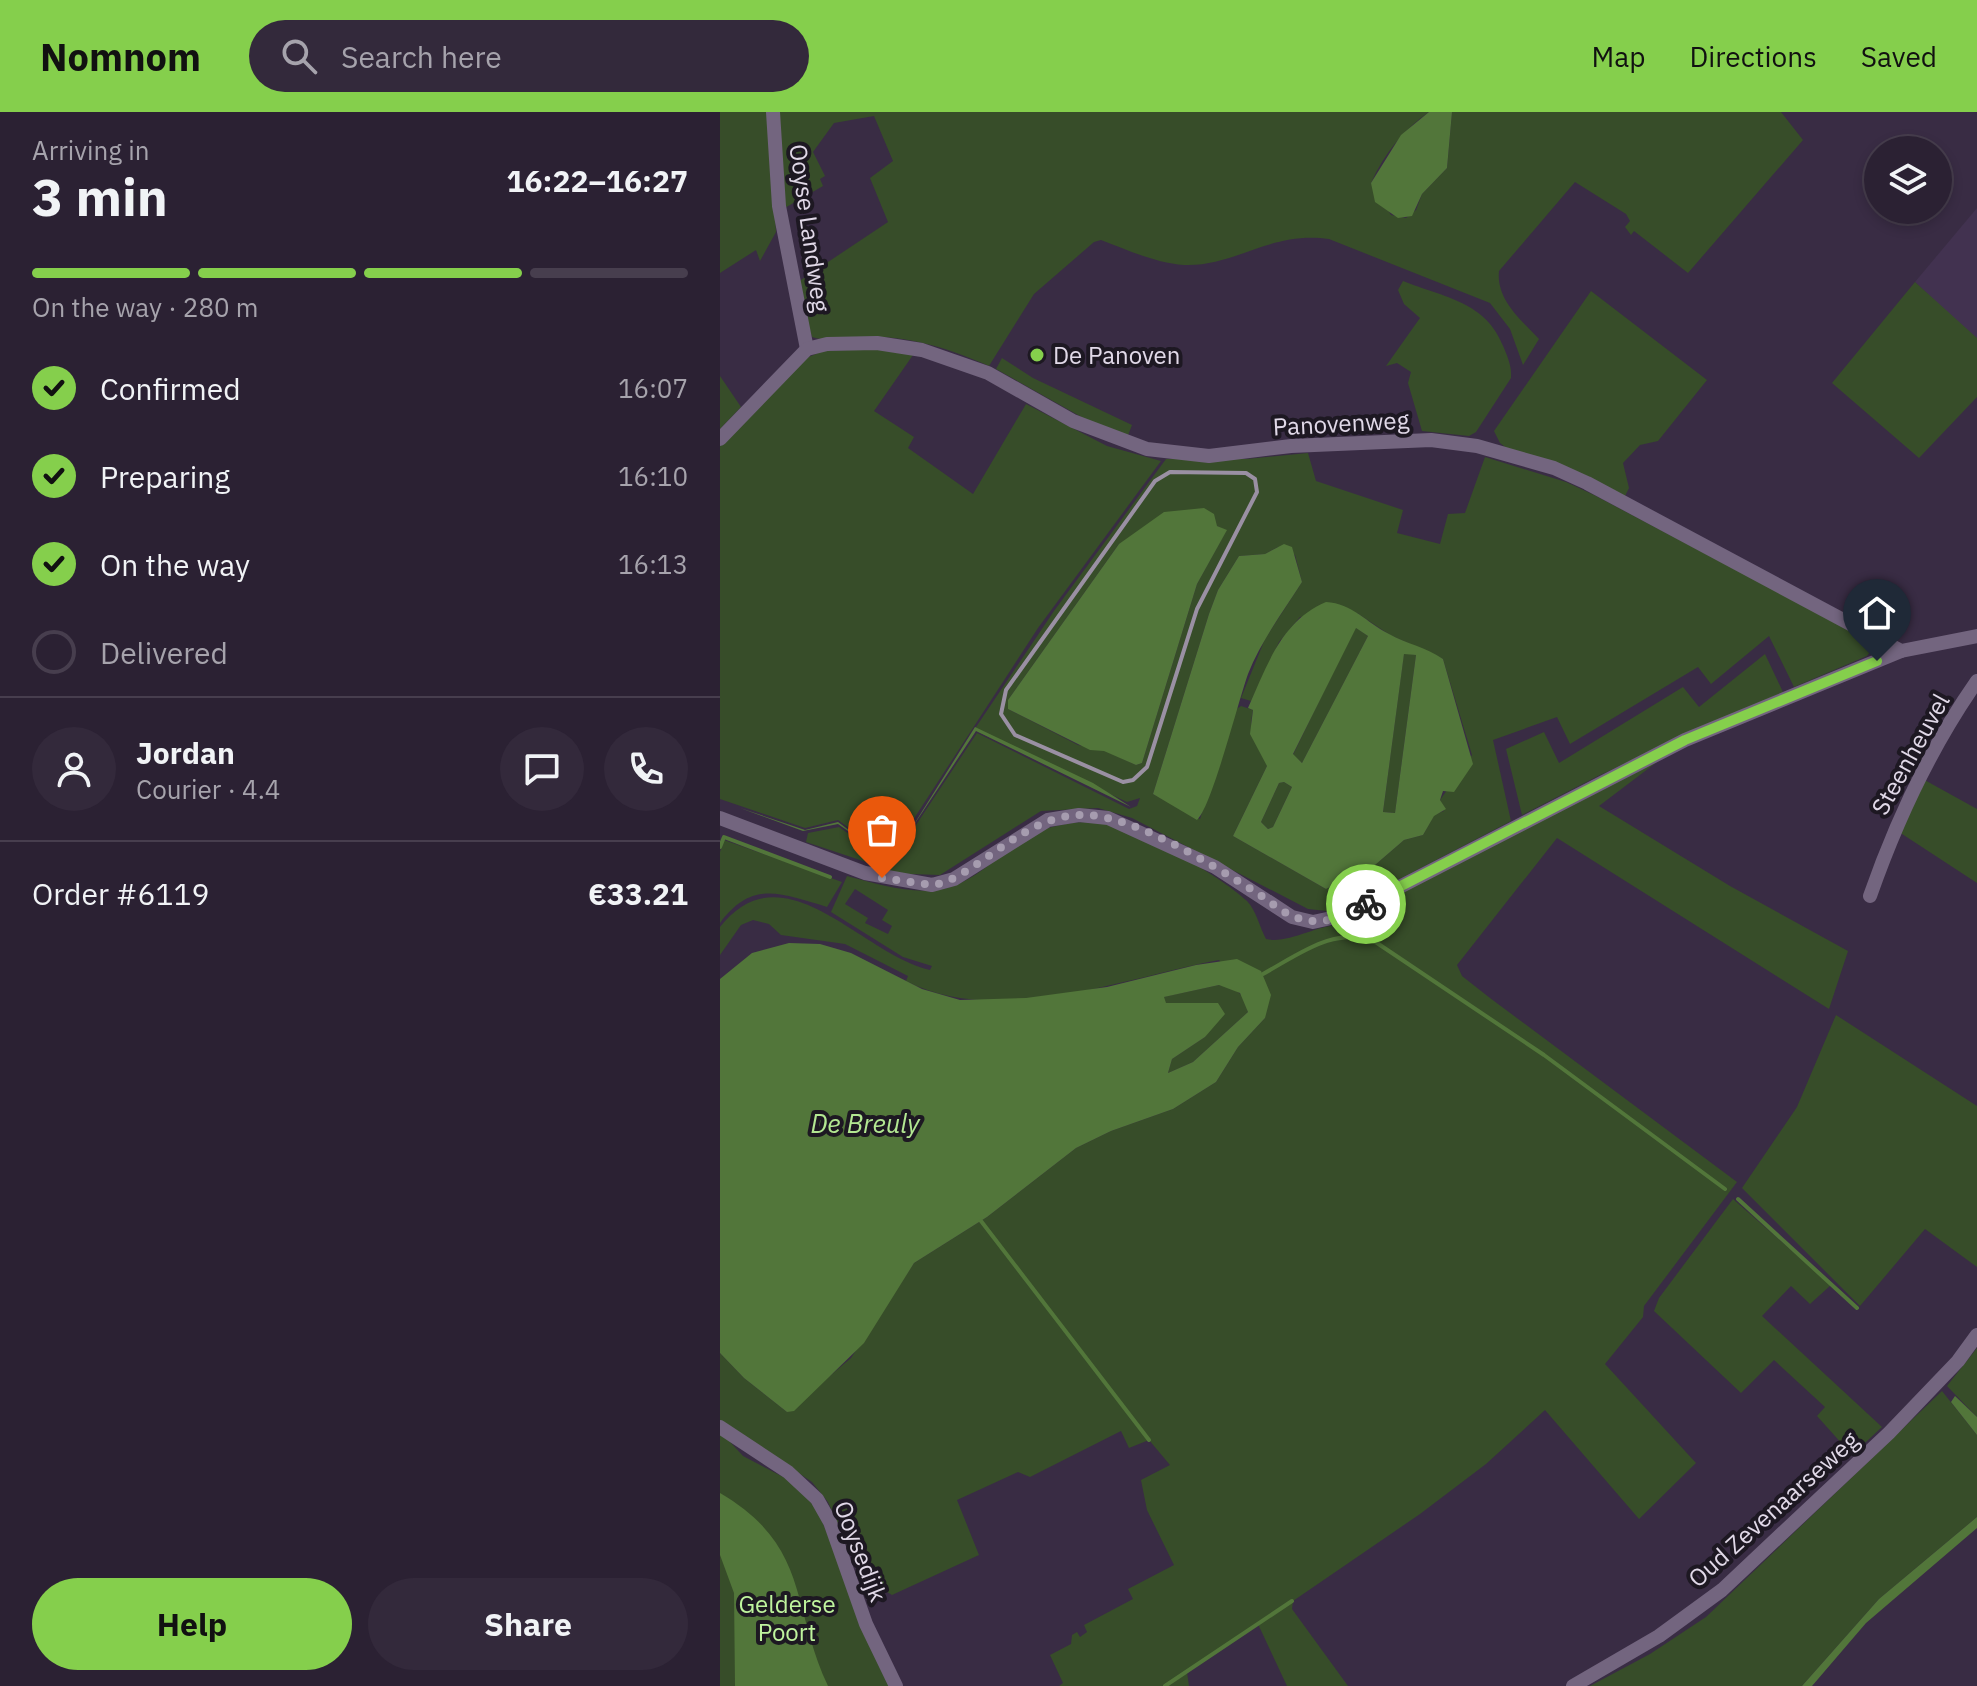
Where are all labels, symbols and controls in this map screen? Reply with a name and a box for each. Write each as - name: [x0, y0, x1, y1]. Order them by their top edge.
- search box: [249, 20, 809, 92]
- text: Nomnom: [40, 32, 201, 81]
- icon: search: [277, 34, 321, 78]
- text: Search here: [341, 37, 502, 76]
- text: Map: [1591, 38, 1645, 75]
- text: Directions: [1689, 38, 1817, 75]
- text: Saved: [1861, 38, 1937, 75]
- text: Arriving in: [32, 133, 149, 167]
- map controls: [1864, 136, 1952, 224]
- button: layers: [1864, 136, 1952, 224]
- street label: Ooyse Landweg: [782, 142, 838, 314]
- text: 16:22–16:27: [507, 161, 688, 200]
- text: 3 min: [32, 163, 168, 230]
- text: On the way · 280 m: [32, 290, 258, 324]
- place label: De Panoven: [1053, 339, 1180, 371]
- marker: De Panoven: [1028, 346, 1046, 364]
- icon: check: [32, 366, 76, 410]
- text: Confirmed: [100, 369, 241, 408]
- text: 16:07: [618, 371, 688, 405]
- street label: Panovenweg: [1272, 403, 1410, 443]
- icon: check: [32, 454, 76, 498]
- text: Preparing: [100, 457, 230, 496]
- text: 16:10: [618, 459, 688, 493]
- icon: check: [32, 542, 76, 586]
- text: On the way: [100, 545, 250, 584]
- text: 16:13: [618, 547, 688, 581]
- pin: [1843, 579, 1911, 661]
- icon: home: [1855, 591, 1899, 635]
- text: Delivered: [100, 633, 228, 672]
- street label: Steenheuvel: [1864, 688, 1956, 820]
- button: person: [32, 727, 116, 811]
- button: chat: [500, 727, 584, 811]
- button: phone: [604, 727, 688, 811]
- text: Jordan: [136, 733, 235, 772]
- text: Courier · 4.4: [136, 772, 280, 806]
- pin: [848, 796, 916, 878]
- icon: bag: [860, 808, 904, 852]
- courier: [1326, 864, 1406, 944]
- text: Order #6119: [32, 874, 209, 913]
- text: €33.21: [588, 874, 688, 913]
- icon: bike: [1344, 882, 1388, 926]
- water label: De Breuly: [810, 1106, 921, 1140]
- street label: Oud Zevenaarseweg: [1681, 1424, 1865, 1594]
- street label: Ooysedijk: [827, 1496, 895, 1606]
- button: Help: [32, 1578, 352, 1670]
- button: Share: [368, 1578, 688, 1670]
- park label: Gelderse Poort: [738, 1588, 836, 1648]

